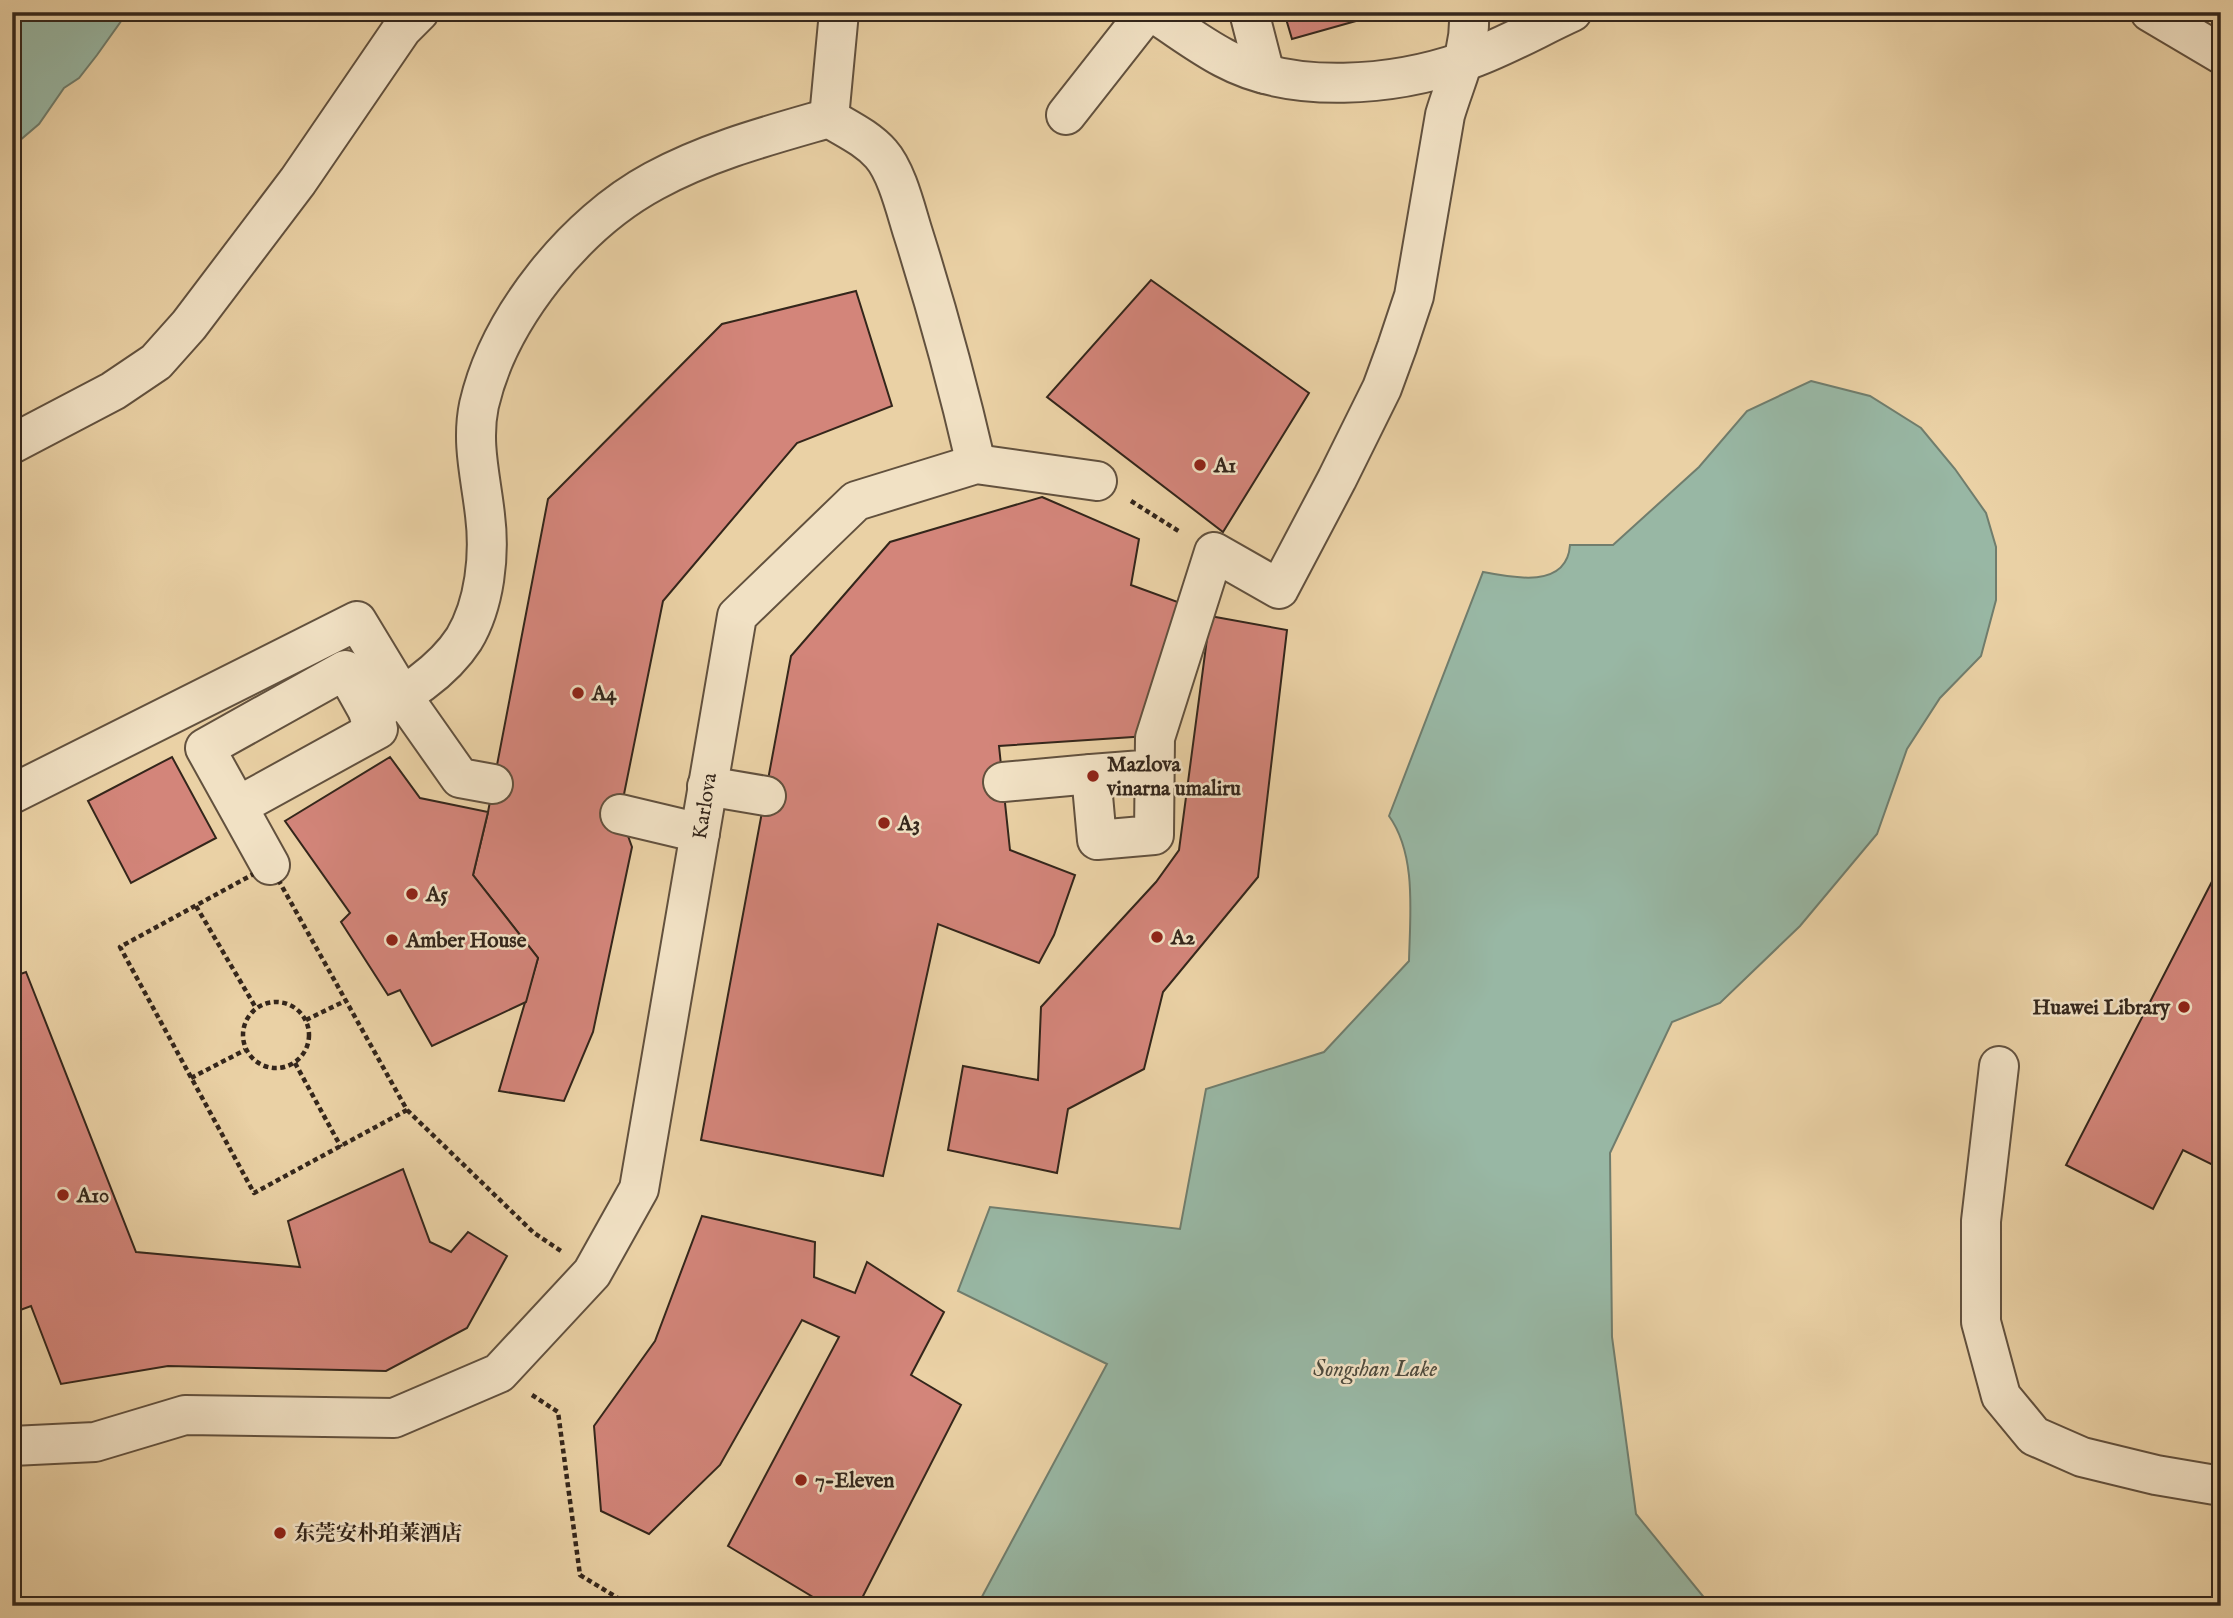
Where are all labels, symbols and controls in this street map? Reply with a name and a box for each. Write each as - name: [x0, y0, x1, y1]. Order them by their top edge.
- place label: A1: [1213, 453, 1236, 480]
- marker: A1: [1192, 457, 1208, 473]
- place label: A4: [591, 681, 617, 708]
- marker: A4: [570, 685, 586, 701]
- place label: Mazlova vinarna umaliru: [1106, 752, 1241, 803]
- marker: Mazlova vinarna umaliru: [1085, 768, 1101, 784]
- street label: Karlova: [687, 770, 724, 841]
- place label: A3: [897, 811, 920, 838]
- marker: A3: [876, 815, 892, 831]
- place label: A5: [425, 882, 448, 909]
- marker: A5: [404, 886, 420, 902]
- place label: A2: [1170, 925, 1195, 952]
- place label: Amber House: [405, 928, 527, 955]
- marker: A2: [1149, 929, 1165, 945]
- marker: Amber House: [384, 932, 400, 948]
- place label: Huawei Library: [2033, 995, 2171, 1022]
- marker: Huawei Library: [2176, 999, 2192, 1015]
- place label: A10: [76, 1183, 109, 1210]
- marker: A10: [55, 1187, 71, 1203]
- water label: Songshan Lake: [1313, 1355, 1437, 1385]
- place label: 7-Eleven: [815, 1468, 894, 1495]
- marker: 7-Eleven: [793, 1472, 809, 1488]
- place label: 东莞安朴珀莱酒店: [294, 1521, 462, 1548]
- marker: 东莞安朴珀莱酒店: [272, 1525, 288, 1541]

